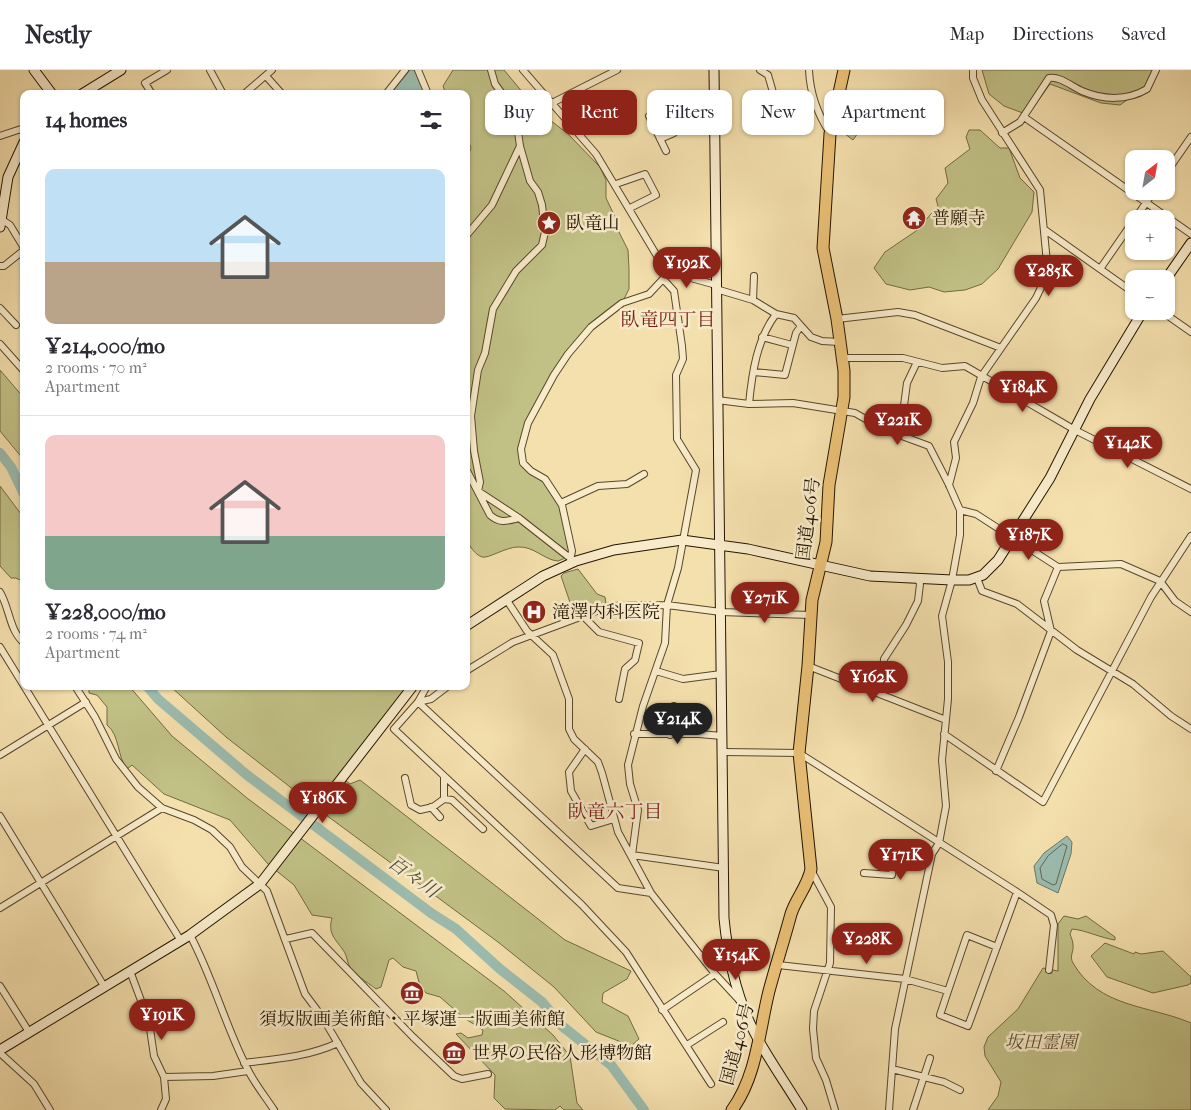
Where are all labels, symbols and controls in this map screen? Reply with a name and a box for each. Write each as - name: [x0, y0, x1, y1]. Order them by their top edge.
- text: Nestly: [25, 21, 91, 49]
- text: Map: [950, 24, 984, 45]
- text: Directions: [1012, 24, 1093, 45]
- text: Saved: [1121, 24, 1166, 45]
- chip: Buy: [485, 90, 552, 135]
- chip: Rent: [562, 90, 637, 135]
- chip: Filters: [647, 90, 732, 135]
- chip: New: [742, 90, 814, 135]
- chip: Apartment: [824, 90, 944, 135]
- icon: filters: [417, 106, 445, 134]
- text: 14 homes: [45, 108, 127, 132]
- north arrow: [1125, 150, 1175, 200]
- map controls: [1125, 150, 1175, 320]
- icon: home: [200, 202, 290, 292]
- temple icon: 普願寺: [901, 205, 927, 231]
- place label: 普願寺: [932, 208, 986, 229]
- place icon: 臥竜山: [536, 210, 562, 236]
- button: +: [1125, 210, 1175, 260]
- place label: 臥竜山: [566, 213, 620, 234]
- pin: ¥192K: [652, 246, 722, 289]
- text: ¥192K: [664, 253, 710, 272]
- pin: ¥285K: [1014, 254, 1084, 297]
- text: ¥285K: [1025, 261, 1073, 280]
- button: −: [1125, 270, 1175, 320]
- district label: 臥竜四丁目: [620, 309, 716, 331]
- text: ¥214,000/mo: [45, 334, 165, 358]
- text: 2 rooms · 70 m²: [45, 358, 147, 377]
- pin: ¥184K: [988, 370, 1058, 413]
- text: Apartment: [45, 377, 120, 396]
- text: ¥184K: [999, 377, 1047, 396]
- pin: ¥221K: [863, 404, 933, 446]
- text: ¥221K: [875, 410, 921, 429]
- pin: ¥142K: [1093, 426, 1163, 469]
- text: ¥142K: [1104, 433, 1152, 452]
- icon: home: [200, 467, 290, 557]
- street label: 国道406号: [793, 476, 824, 562]
- pin: ¥187K: [994, 518, 1064, 561]
- text: ¥187K: [1006, 525, 1052, 544]
- pin: ¥271K: [730, 582, 800, 624]
- text: ¥271K: [742, 588, 788, 607]
- hospital icon: 滝澤内科医院: [521, 599, 547, 625]
- text: ¥228,000/mo: [45, 600, 166, 624]
- place label: 滝澤内科医院: [552, 602, 660, 623]
- text: 2 rooms · 74 m²: [45, 624, 147, 643]
- text: Apartment: [45, 643, 120, 662]
- pin: ¥162K: [838, 660, 908, 703]
- text: ¥162K: [850, 667, 896, 686]
- pin: ¥214K: [643, 702, 713, 745]
- text: ¥214K: [654, 709, 702, 728]
- pin: ¥186K: [288, 782, 358, 824]
- text: ¥186K: [300, 788, 346, 807]
- district label: 臥竜六丁目: [567, 801, 663, 823]
- pin: ¥171K: [866, 838, 936, 881]
- text: ¥171K: [879, 845, 923, 864]
- water label: 百々川: [384, 851, 445, 904]
- pin: ¥228K: [832, 922, 902, 965]
- text: ¥228K: [843, 929, 891, 948]
- pin: ¥154K: [701, 938, 771, 981]
- text: ¥154K: [713, 945, 759, 964]
- museum icon: 須坂版画美術館・平塚運一版画美術館: [399, 980, 425, 1006]
- pin: ¥191K: [127, 998, 197, 1041]
- street label: 国道406号: [716, 1001, 759, 1088]
- text: ¥191K: [140, 1005, 184, 1024]
- place label: 須坂版画美術館・平塚運一版画美術館: [259, 1009, 565, 1030]
- park label: 坂田霊園: [1005, 1032, 1080, 1053]
- museum icon: 世界の民俗人形博物館: [441, 1040, 467, 1066]
- place label: 世界の民俗人形博物館: [472, 1043, 652, 1064]

